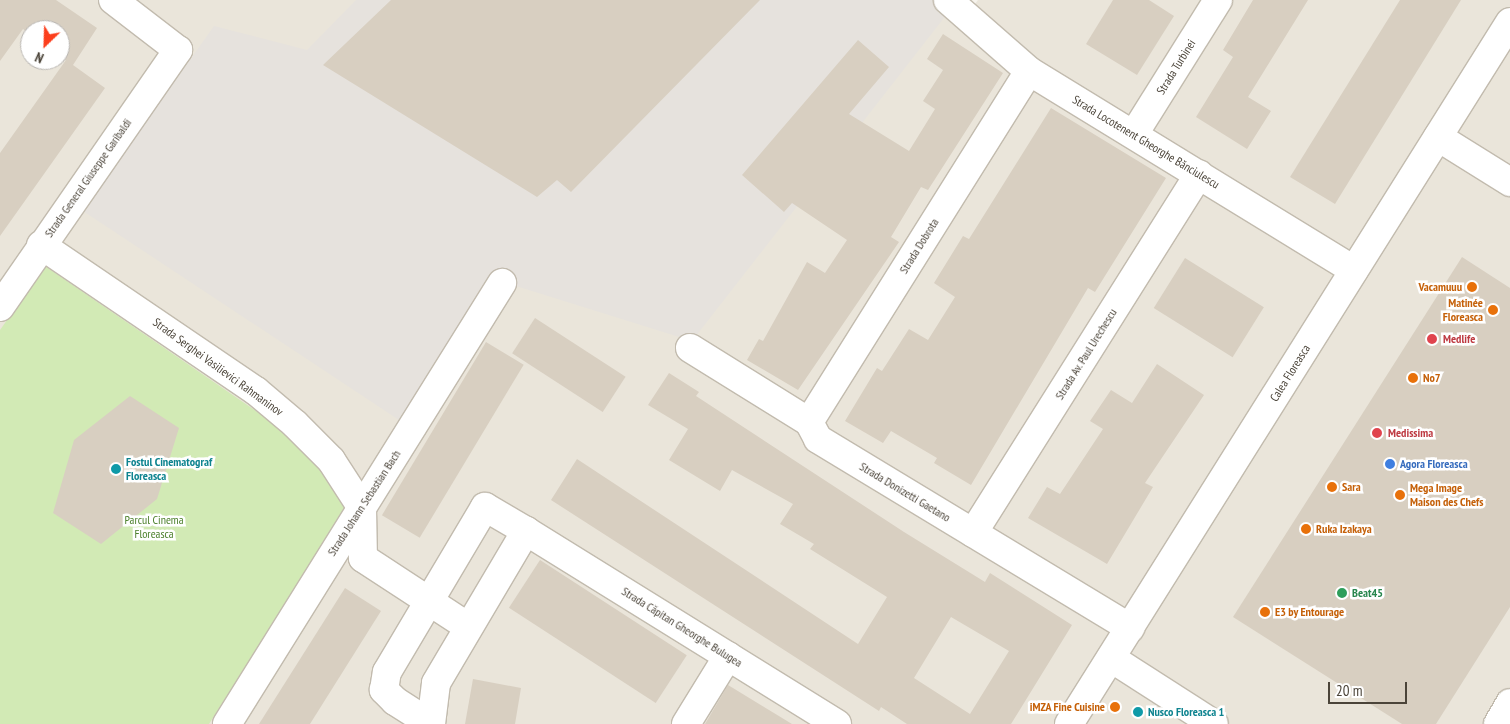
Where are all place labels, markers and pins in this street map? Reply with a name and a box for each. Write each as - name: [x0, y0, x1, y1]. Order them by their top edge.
- place label: Vacamuuu: [1418, 280, 1462, 294]
- marker: Vacamuuu: [1466, 281, 1478, 293]
- place label: Matinée Floreasca: [1443, 296, 1483, 324]
- marker: Matinée Floreasca: [1487, 304, 1499, 316]
- marker: Medlife: [1425, 332, 1439, 346]
- place label: Medlife: [1443, 332, 1475, 346]
- place label: No7: [1423, 371, 1441, 385]
- marker: No7: [1407, 372, 1419, 384]
- marker: Medissima: [1370, 426, 1384, 440]
- place label: Medissima: [1388, 426, 1433, 440]
- place label: Fostul Cinematograf Floreasca: [126, 455, 212, 483]
- place label: Agora Floreasca: [1400, 457, 1468, 471]
- marker: Agora Floreasca: [1384, 458, 1396, 470]
- marker: Fostul Cinematograf Floreasca: [110, 463, 122, 475]
- place label: Sara: [1342, 480, 1361, 494]
- marker: Sara: [1326, 481, 1338, 493]
- place label: Mega Image Maison des Chefs: [1410, 481, 1484, 509]
- marker: Mega Image Maison des Chefs: [1394, 489, 1406, 501]
- place label: Ruka Izakaya: [1316, 522, 1372, 536]
- marker: Ruka Izakaya: [1300, 523, 1312, 535]
- place label: Beat45: [1352, 586, 1383, 600]
- marker: Beat45: [1336, 587, 1348, 599]
- place label: E3 by Entourage: [1275, 605, 1344, 619]
- marker: E3 by Entourage: [1259, 606, 1271, 618]
- place label: iMZA Fine Cuisine: [1029, 700, 1105, 714]
- marker: iMZA Fine Cuisine: [1109, 701, 1121, 713]
- place label: Nusco Floreasca 1: [1148, 705, 1224, 719]
- marker: Nusco Floreasca 1: [1132, 706, 1144, 718]

